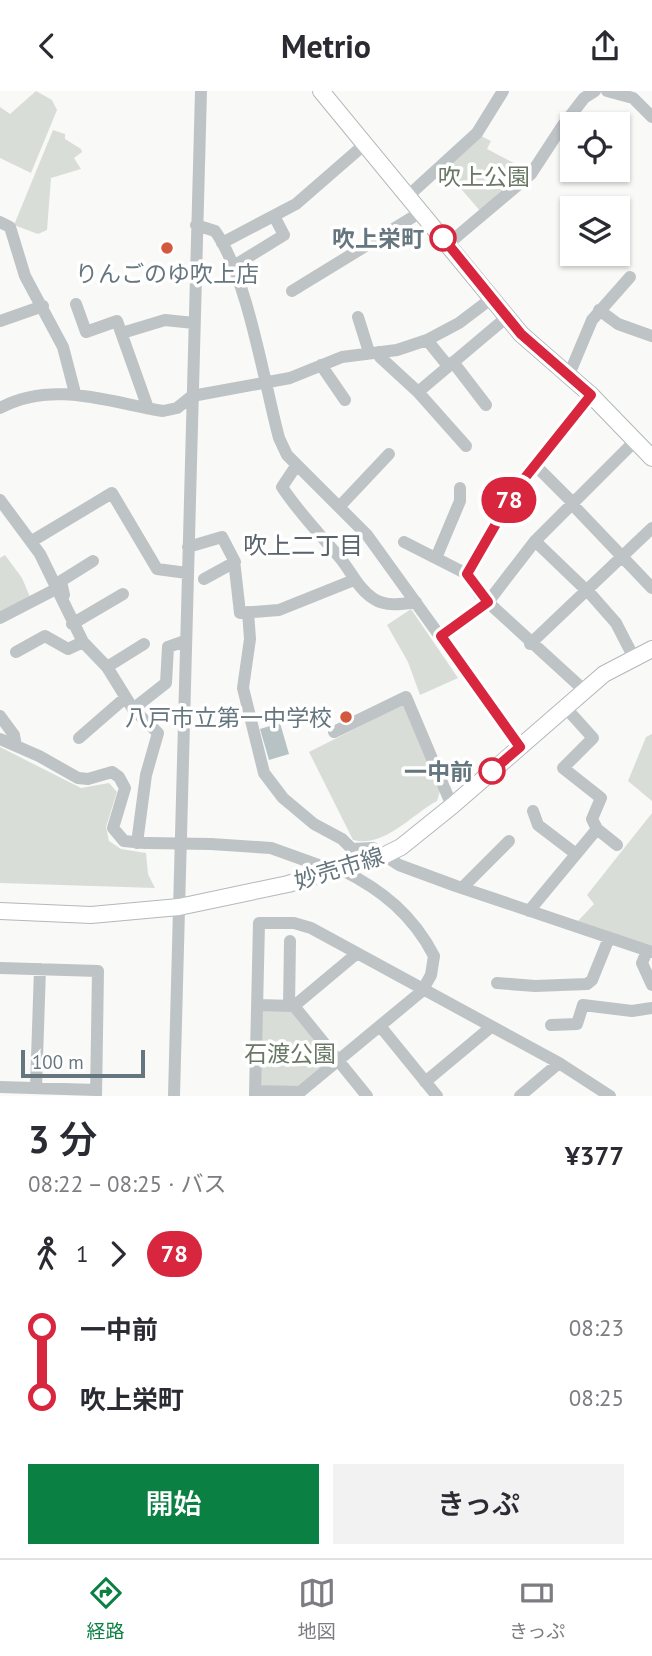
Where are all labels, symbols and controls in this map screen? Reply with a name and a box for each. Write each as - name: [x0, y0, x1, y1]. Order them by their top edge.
- text: Metrio: [281, 25, 371, 67]
- icon: back: [28, 27, 66, 65]
- icon: share: [586, 27, 624, 65]
- map controls: [560, 112, 630, 266]
- button: locate: [560, 112, 630, 182]
- park label: 吹上公園: [438, 162, 530, 191]
- button: layers: [560, 196, 630, 266]
- place label: 吹上栄町: [332, 224, 424, 253]
- marker: 吹上栄町: [430, 225, 456, 251]
- marker: りんごのゆ吹上店: [159, 240, 175, 256]
- place label: りんごのゆ吹上店: [75, 259, 259, 288]
- line badge: 78: [477, 477, 540, 523]
- text: 78: [495, 484, 523, 515]
- district label: 吹上二丁目: [243, 530, 363, 561]
- place label: 八戸市立第一中学校: [125, 703, 332, 732]
- marker: 八戸市立第一中学校: [338, 709, 354, 725]
- place label: 一中前: [404, 757, 473, 786]
- marker: 一中前: [479, 758, 505, 784]
- street label: 妙売市線: [291, 841, 387, 895]
- park label: 石渡公園: [244, 1039, 336, 1068]
- scale bar: [21, 1047, 145, 1079]
- text: 100 m: [32, 1050, 84, 1074]
- text: 3 分: [28, 1114, 97, 1163]
- text: ¥377: [565, 1139, 624, 1172]
- text: 08:22 – 08:25 · バス: [28, 1169, 227, 1198]
- icon: walk: [28, 1235, 66, 1273]
- icon: forward: [99, 1235, 137, 1273]
- text: 78: [161, 1238, 188, 1269]
- text: 1: [76, 1239, 89, 1268]
- text: 一中前: [80, 1313, 158, 1346]
- text: 08:23: [569, 1313, 624, 1342]
- text: 吹上栄町: [80, 1383, 184, 1416]
- text: 08:25: [569, 1383, 624, 1412]
- button: 開始: [28, 1464, 319, 1544]
- button: きっぷ: [333, 1464, 624, 1544]
- tab: 経路: [87, 1574, 125, 1643]
- tab: 地図: [298, 1574, 336, 1643]
- tab: きっぷ: [509, 1574, 565, 1643]

